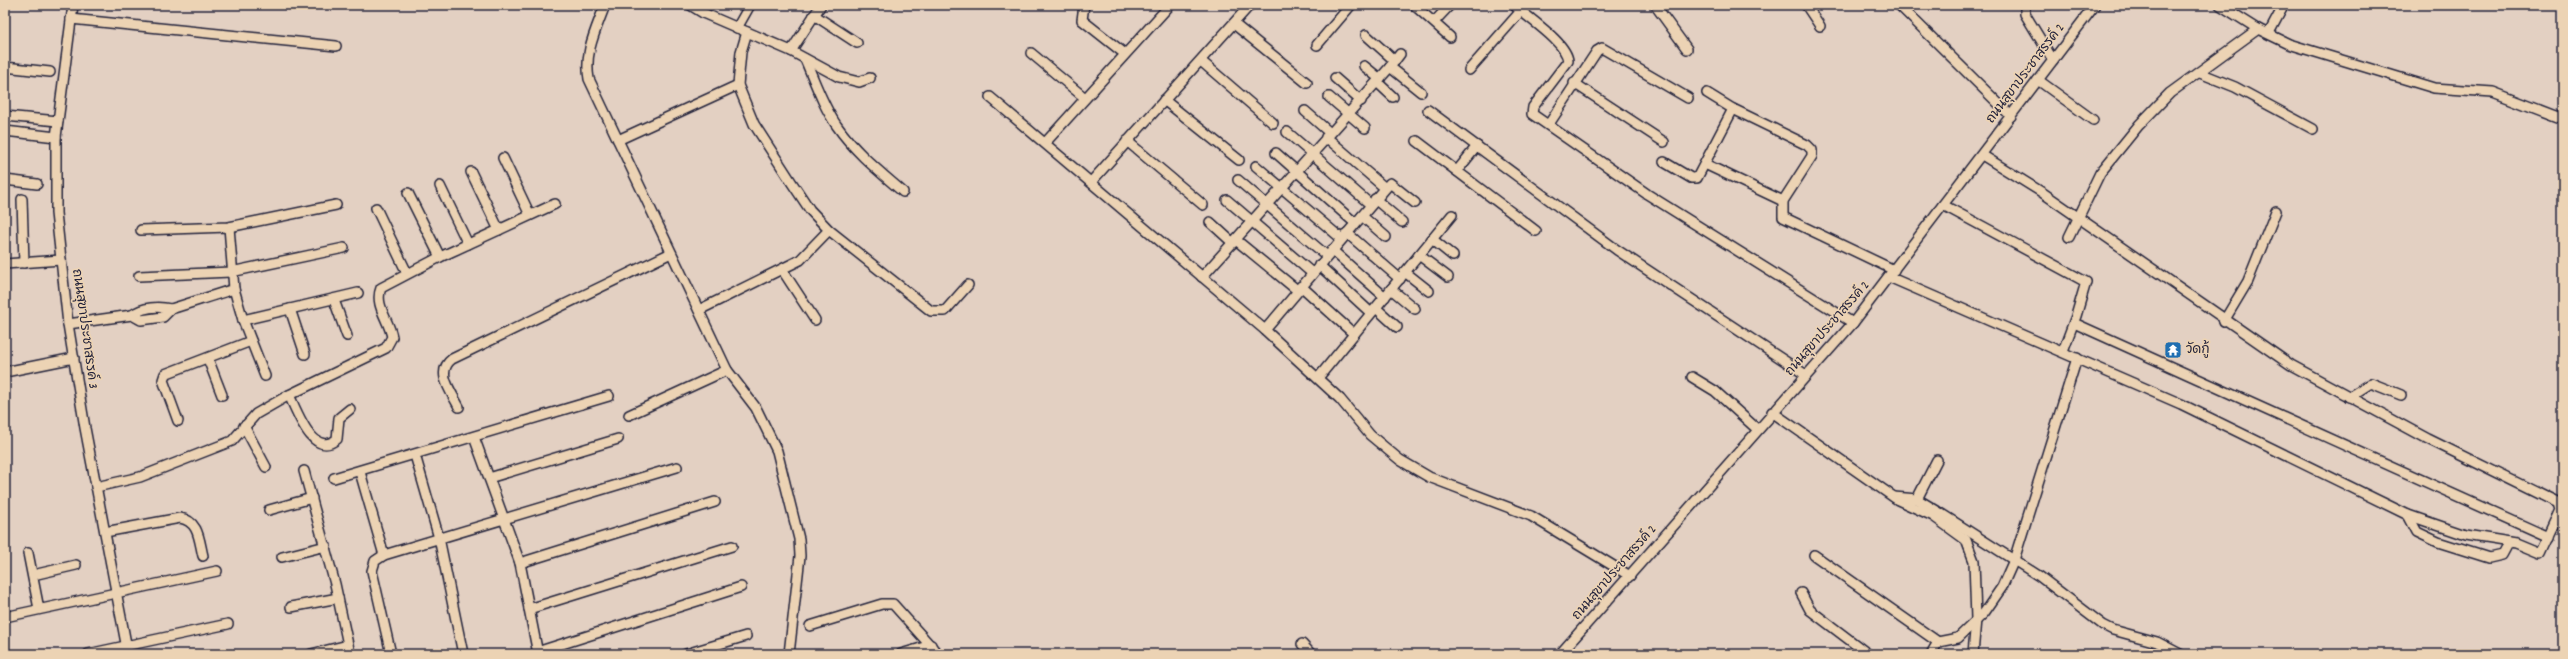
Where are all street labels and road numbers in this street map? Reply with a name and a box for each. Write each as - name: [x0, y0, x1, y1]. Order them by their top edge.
- street label: ถนนสุขาประชาสรรค์ 2: [1981, 19, 2070, 128]
- street label: ถนนสุขาประชาสรรค์ 3: [66, 268, 104, 390]
- street label: ถนนสุขาประชาสรรค์ 2: [1780, 276, 1875, 381]
- street label: ถนนสุขาประชาสรรค์ 2: [1567, 520, 1662, 625]

